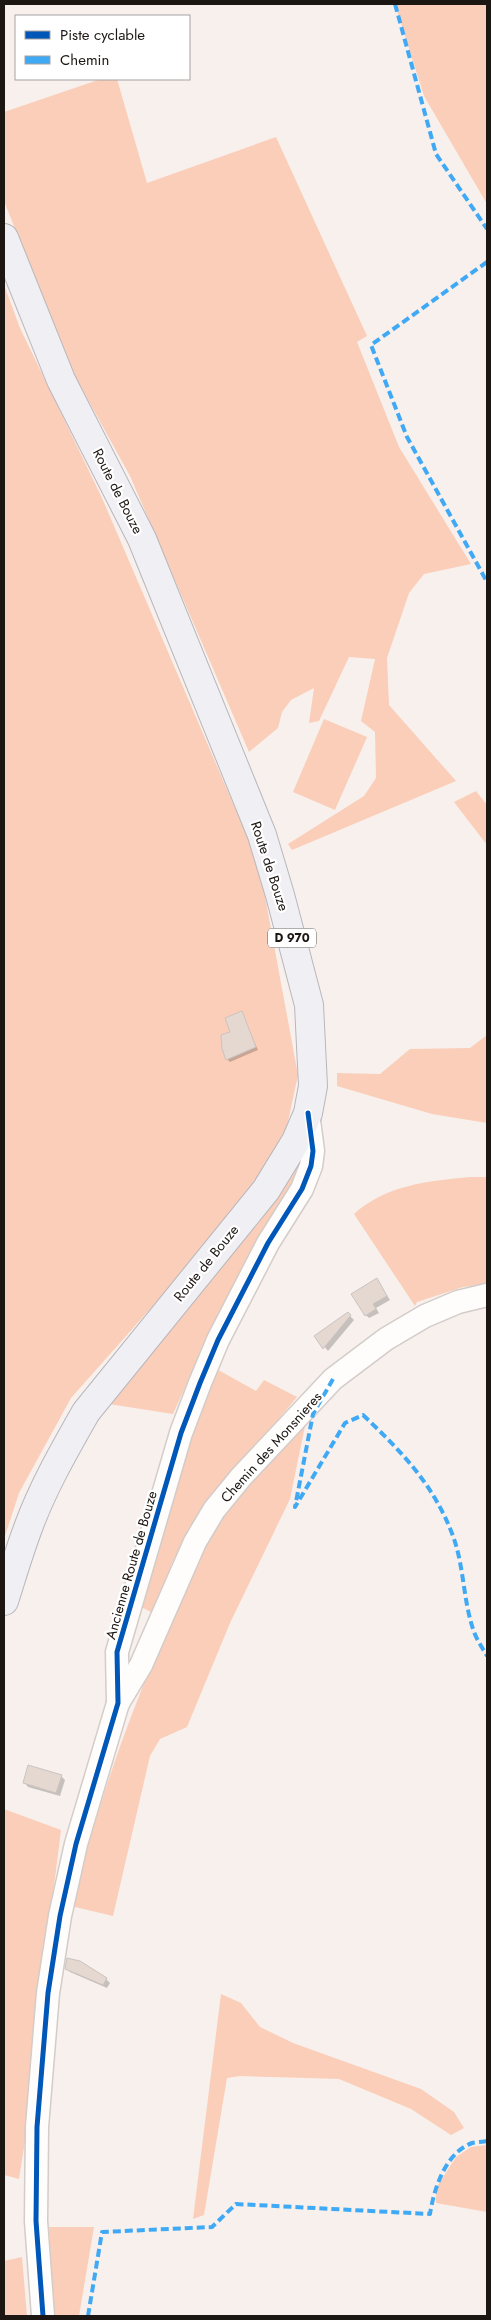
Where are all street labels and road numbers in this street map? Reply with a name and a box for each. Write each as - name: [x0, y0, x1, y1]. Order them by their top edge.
- street label: Route de Bouze: [88, 445, 148, 537]
- street label: Route de Bouze: [246, 819, 294, 913]
- road number: D 970: [268, 928, 316, 948]
- street label: Route de Bouze: [169, 1220, 243, 1306]
- street label: Chemin des Monsnieres: [216, 1387, 326, 1507]
- street label: Ancienne Route de Bouze: [100, 1488, 162, 1642]

